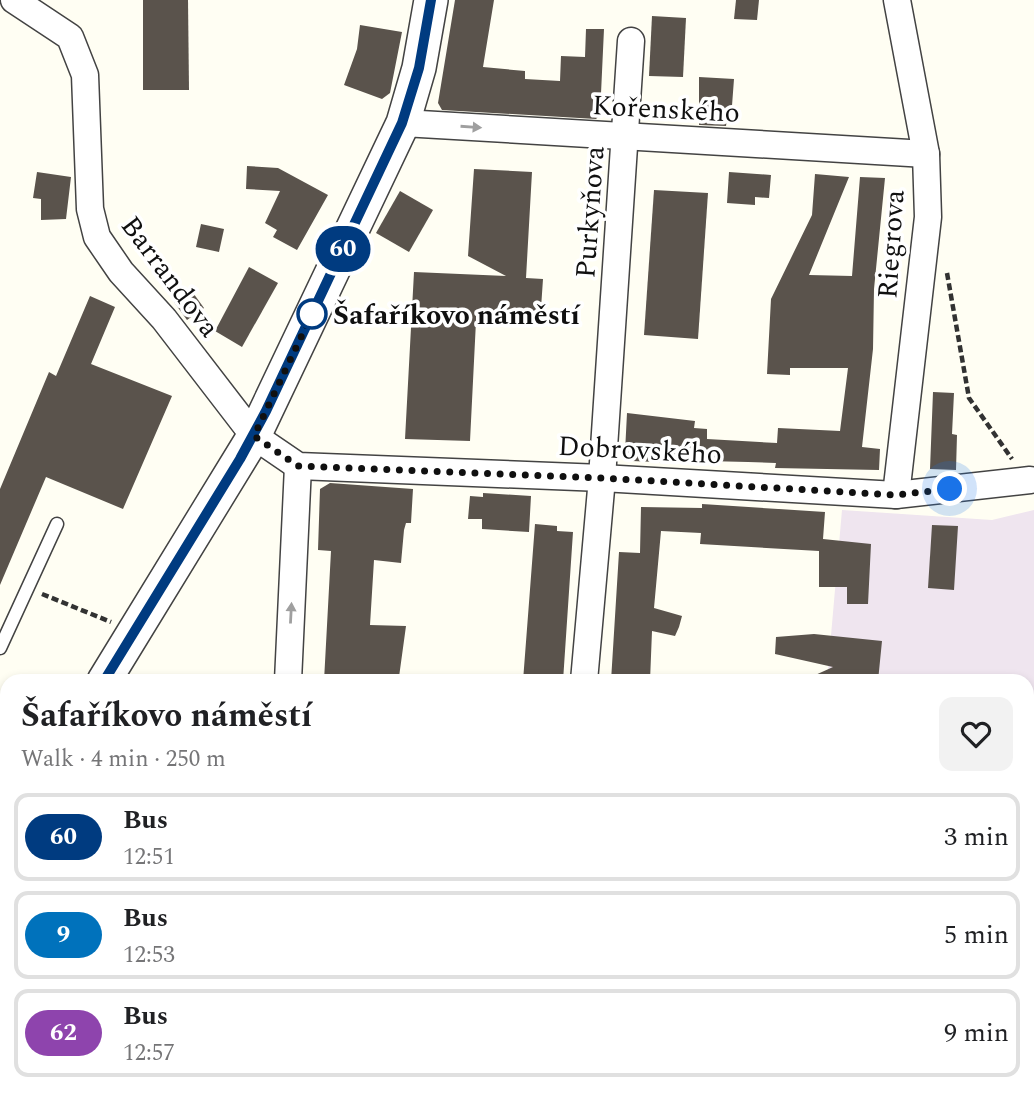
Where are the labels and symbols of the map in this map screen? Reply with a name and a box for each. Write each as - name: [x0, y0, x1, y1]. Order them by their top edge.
- street label: Kořenského: [591, 84, 741, 135]
- one-way arrow: [460, 122, 482, 133]
- street label: Purkyňova: [564, 144, 617, 280]
- street label: Riegrova: [866, 188, 917, 300]
- street label: Barrandova: [110, 207, 230, 347]
- line badge: 60: [312, 226, 374, 272]
- place label: Šafaříkovo náměstí: [333, 294, 582, 337]
- marker: Šafaříkovo náměstí: [297, 299, 327, 329]
- street label: Dobrovského: [557, 425, 723, 476]
- your location: [932, 471, 967, 506]
- one-way arrow: [286, 601, 297, 623]

